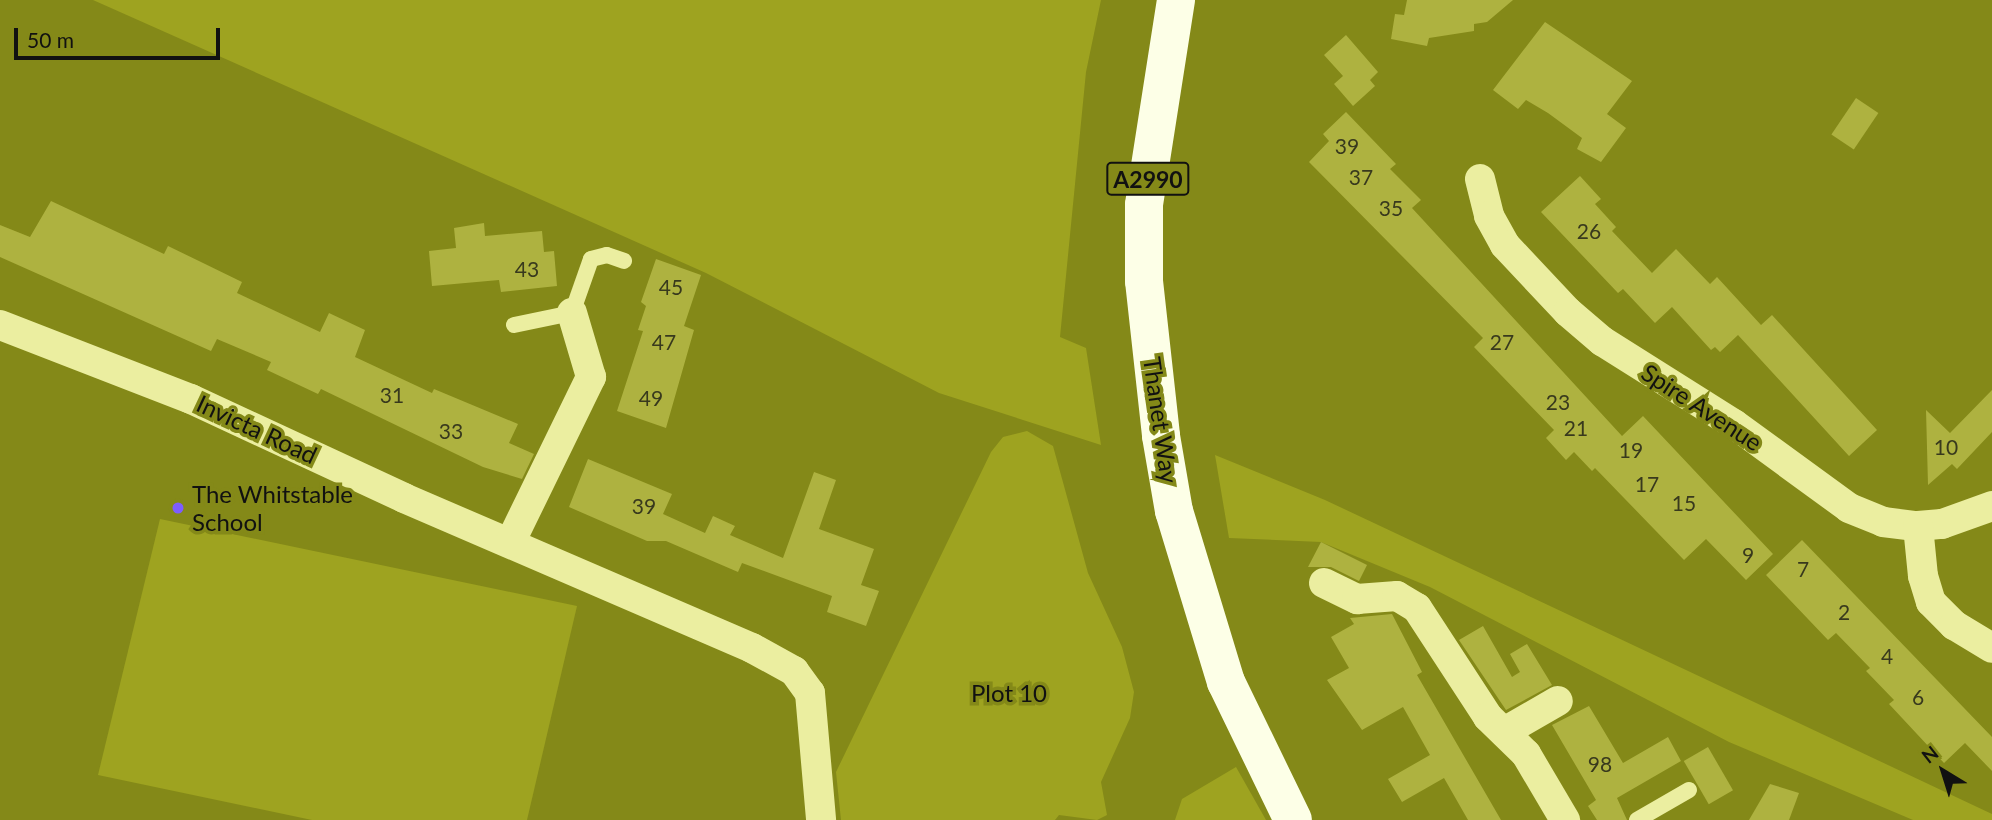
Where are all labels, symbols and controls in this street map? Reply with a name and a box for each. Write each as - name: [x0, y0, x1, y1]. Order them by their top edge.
- scale bar: [18, 14, 224, 58]
- text: 50 m: [27, 27, 74, 52]
- house number: 39: [1335, 133, 1359, 159]
- road number: A2990: [1106, 160, 1190, 198]
- house number: 37: [1349, 164, 1373, 190]
- house number: 35: [1379, 195, 1403, 221]
- house number: 26: [1577, 218, 1601, 244]
- house number: 43: [515, 256, 539, 282]
- house number: 45: [659, 274, 683, 300]
- house number: 47: [652, 329, 676, 355]
- house number: 27: [1490, 329, 1514, 355]
- street label: Thanet Way: [1138, 355, 1184, 485]
- street label: Spire Avenue: [1636, 357, 1768, 457]
- house number: 31: [380, 382, 404, 408]
- house number: 49: [639, 385, 663, 411]
- street label: Invicta Road: [192, 389, 322, 469]
- house number: 23: [1546, 389, 1570, 415]
- house number: 21: [1564, 415, 1588, 441]
- house number: 33: [439, 418, 463, 444]
- house number: 10: [1934, 434, 1958, 460]
- house number: 19: [1619, 437, 1643, 463]
- house number: 17: [1635, 471, 1659, 497]
- place label: The Whitstable School: [192, 480, 353, 536]
- house number: 15: [1672, 490, 1696, 516]
- house number: 39: [632, 493, 656, 519]
- marker: The Whitstable School: [170, 500, 186, 516]
- house number: 9: [1742, 542, 1754, 568]
- house number: 7: [1797, 556, 1809, 582]
- house number: 2: [1838, 599, 1850, 625]
- house number: 4: [1881, 643, 1893, 669]
- park label: Plot 10: [971, 679, 1047, 707]
- house number: 6: [1912, 684, 1924, 710]
- north arrow: [1908, 736, 1978, 806]
- text: N: [1917, 740, 1943, 768]
- house number: 98: [1588, 751, 1612, 777]

